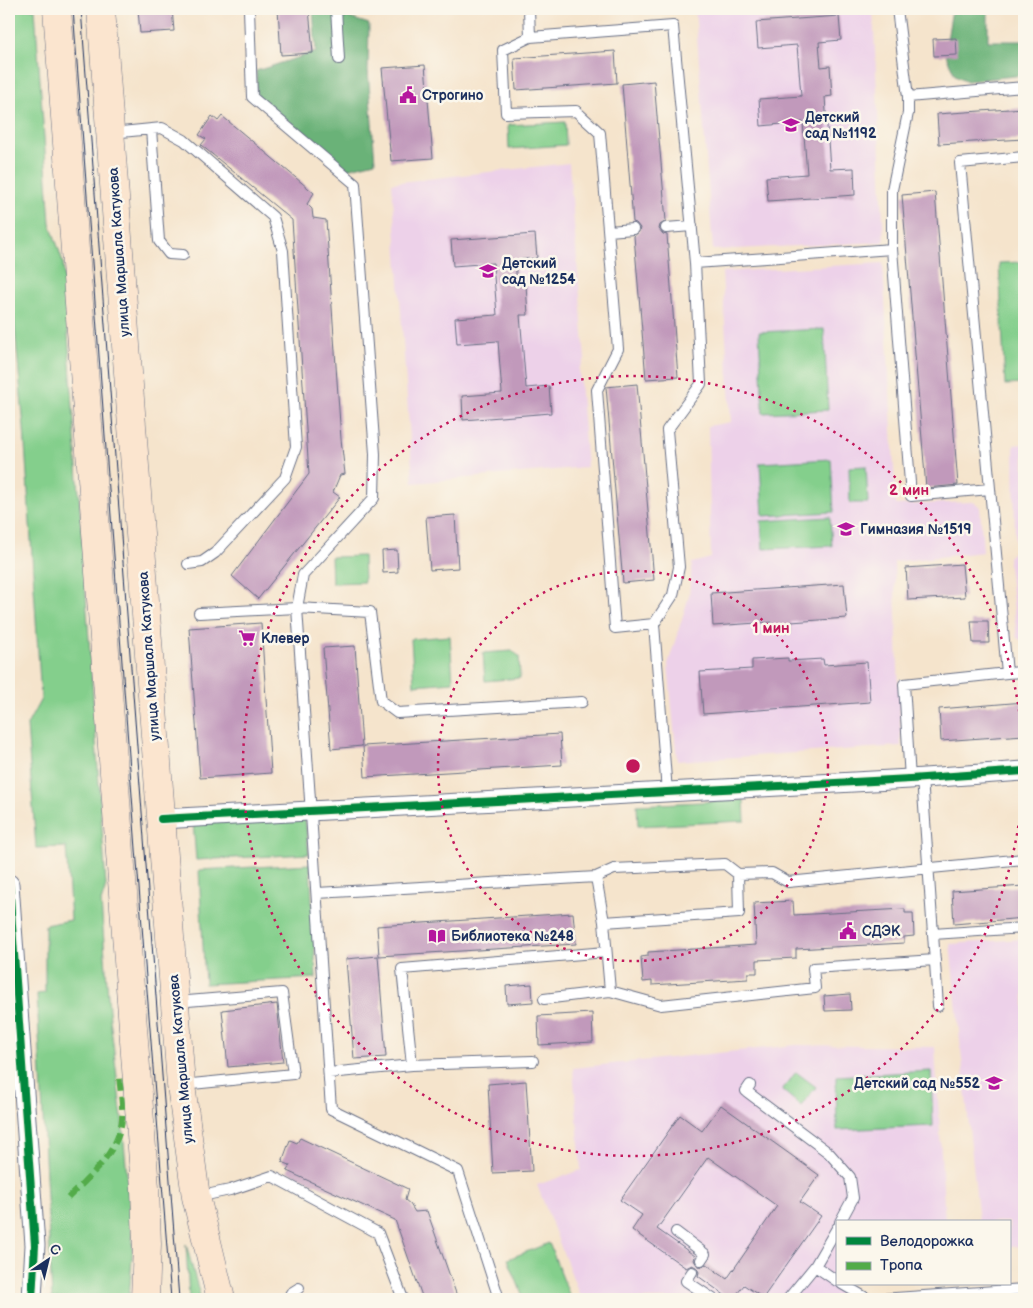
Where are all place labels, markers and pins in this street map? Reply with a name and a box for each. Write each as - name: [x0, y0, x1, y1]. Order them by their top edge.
- public building icon: Строгино: [398, 85, 418, 105]
- place label: Строгино: [422, 87, 484, 104]
- place label: Детский сад №1192: [805, 109, 877, 142]
- school or university icon: Детский сад №1192: [781, 115, 801, 135]
- place label: Детский сад №1254: [502, 255, 576, 288]
- school or university icon: Детский сад №1254: [478, 261, 498, 281]
- school or university icon: Гимназия №1519: [836, 519, 856, 539]
- place label: Гимназия №1519: [860, 521, 971, 538]
- supermarket icon: Клевер: [237, 628, 257, 648]
- place label: Клевер: [261, 630, 310, 647]
- centre of rings: [624, 757, 642, 775]
- public building icon: СДЭК: [838, 921, 858, 941]
- place label: СДЭК: [862, 923, 901, 940]
- library icon: Библиотека №248: [427, 926, 447, 946]
- place label: Библиотека №248: [451, 928, 574, 945]
- school or university icon: Детский сад №552: [984, 1073, 1004, 1093]
- place label: Детский сад №552: [854, 1075, 981, 1092]

